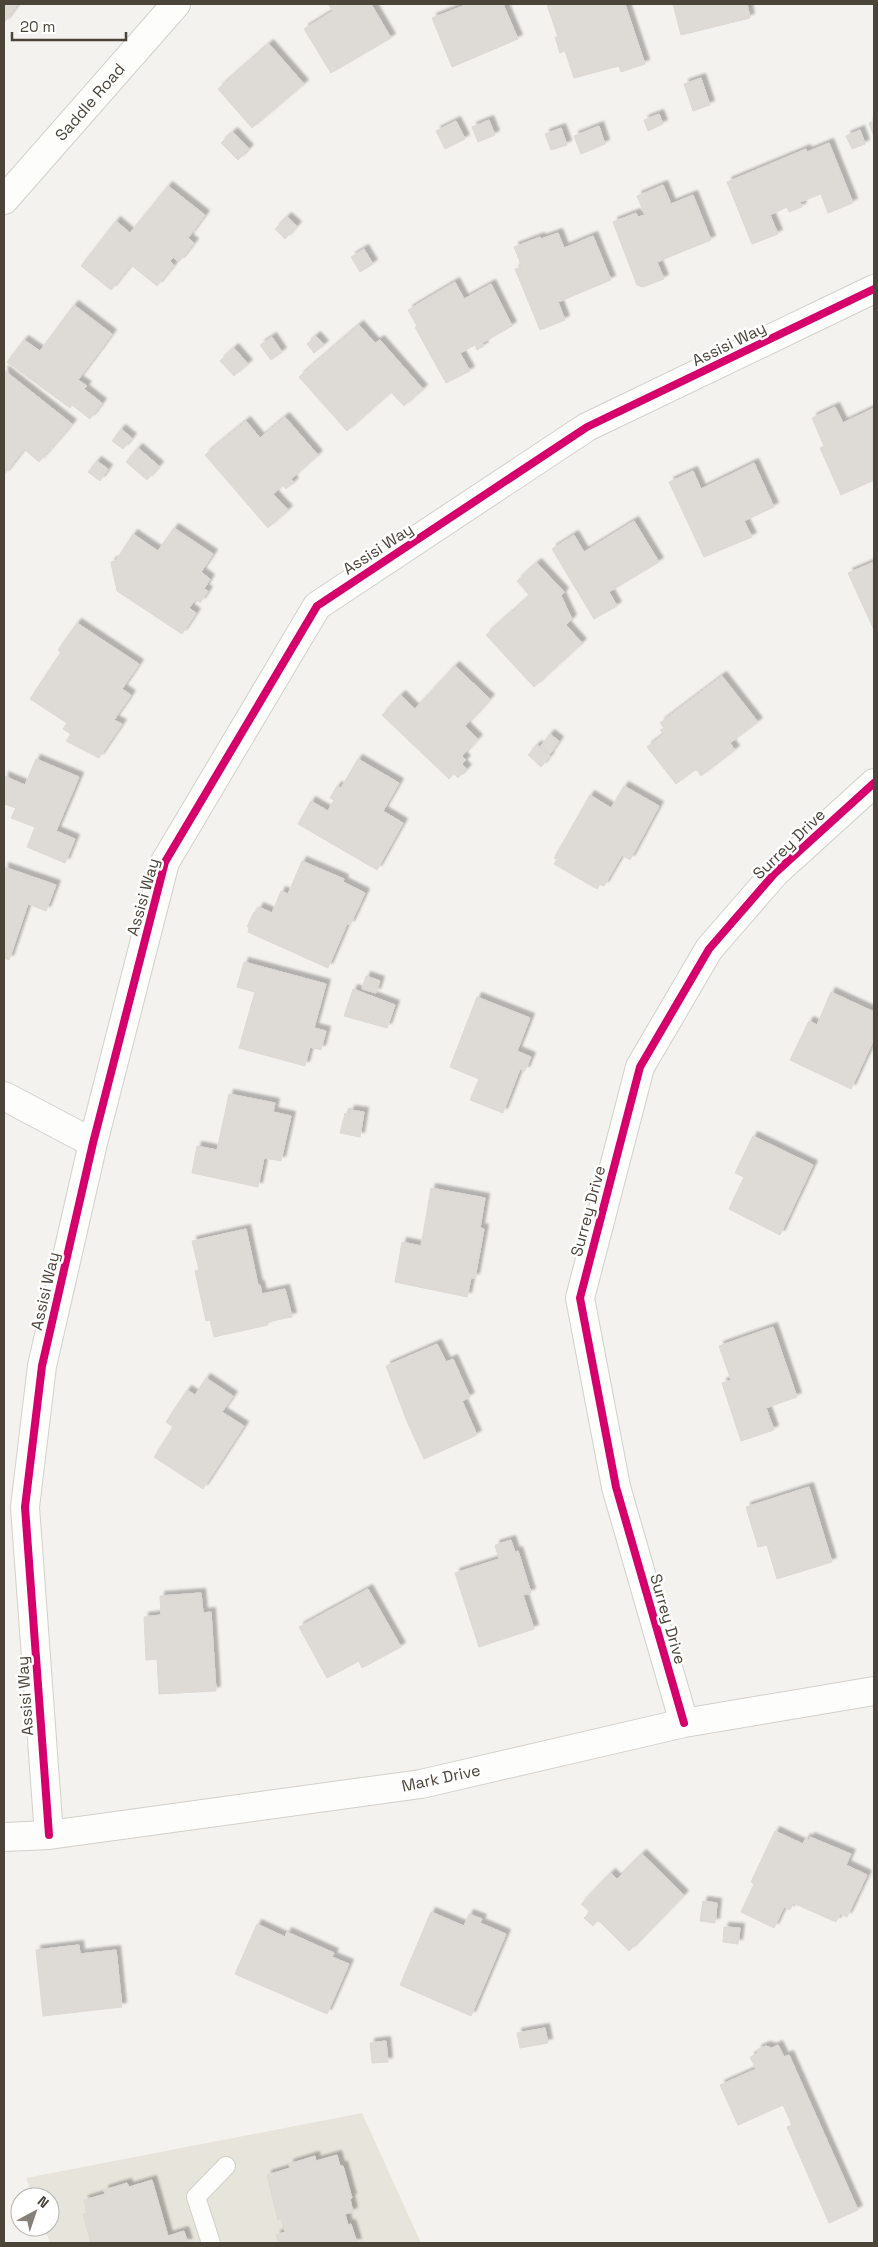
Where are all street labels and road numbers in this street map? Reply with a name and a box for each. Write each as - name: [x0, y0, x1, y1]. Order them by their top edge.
- street label: Saddle Road: [51, 59, 129, 145]
- street label: Assisi Way: [689, 317, 769, 371]
- street label: Assisi Way: [339, 518, 417, 580]
- street label: Surrey Drive: [748, 804, 830, 884]
- street label: Assisi Way: [122, 856, 164, 938]
- street label: Surrey Drive: [566, 1163, 610, 1259]
- street label: Assisi Way: [26, 1250, 64, 1332]
- street label: Surrey Drive: [645, 1571, 691, 1667]
- street label: Assisi Way: [12, 1655, 38, 1737]
- street label: Mark Drive: [400, 1759, 482, 1797]

